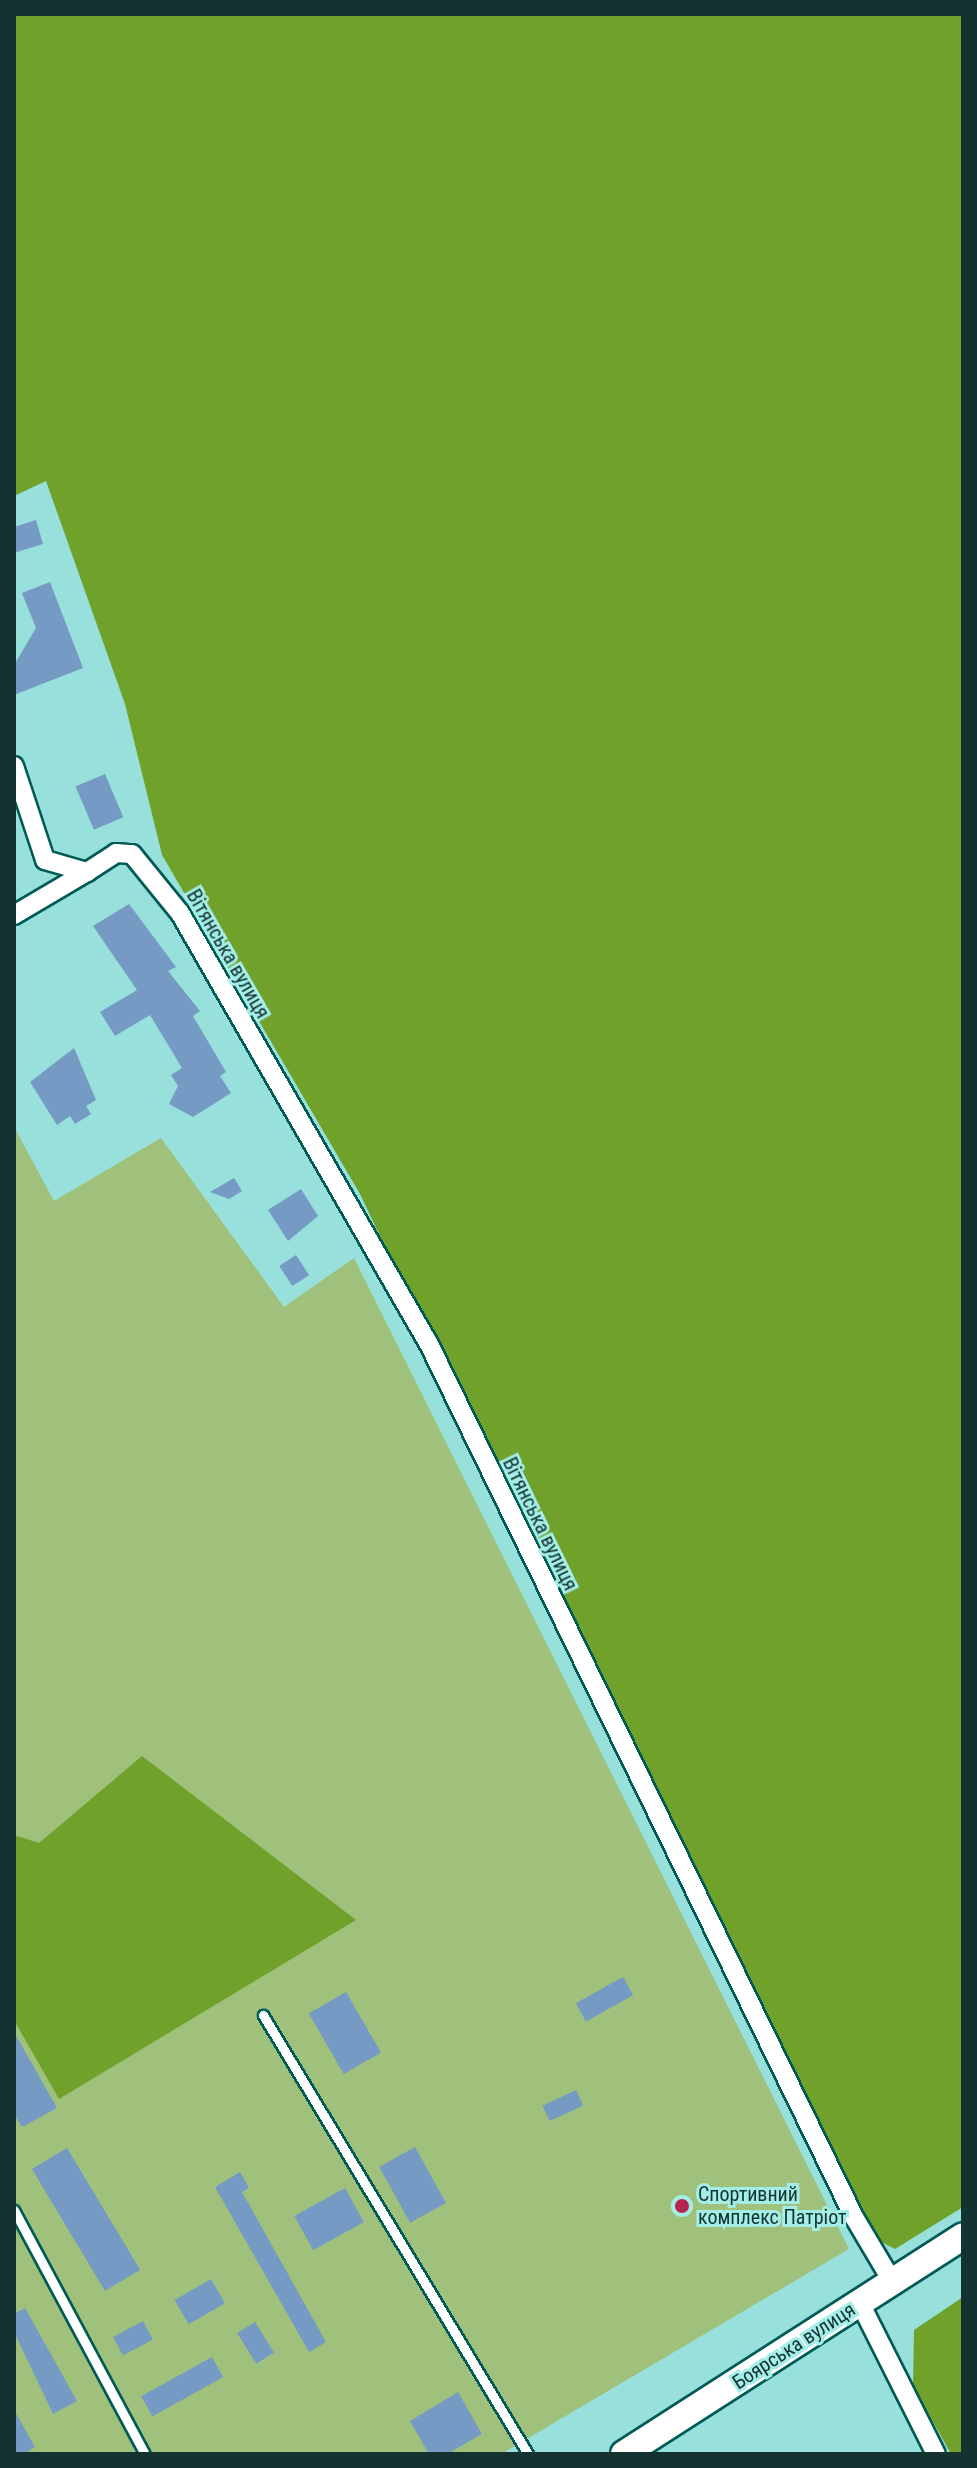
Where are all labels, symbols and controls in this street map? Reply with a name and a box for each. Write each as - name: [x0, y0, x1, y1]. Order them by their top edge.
- street label: Вітянська вулиця: [181, 885, 275, 1023]
- street label: Вітянська вулиця: [497, 1454, 583, 1594]
- place label: Спортивний комплекс Патріот: [698, 2182, 847, 2229]
- marker: Спортивний комплекс Патріот: [673, 2197, 691, 2215]
- street label: Боярська вулиця: [728, 2297, 860, 2395]

